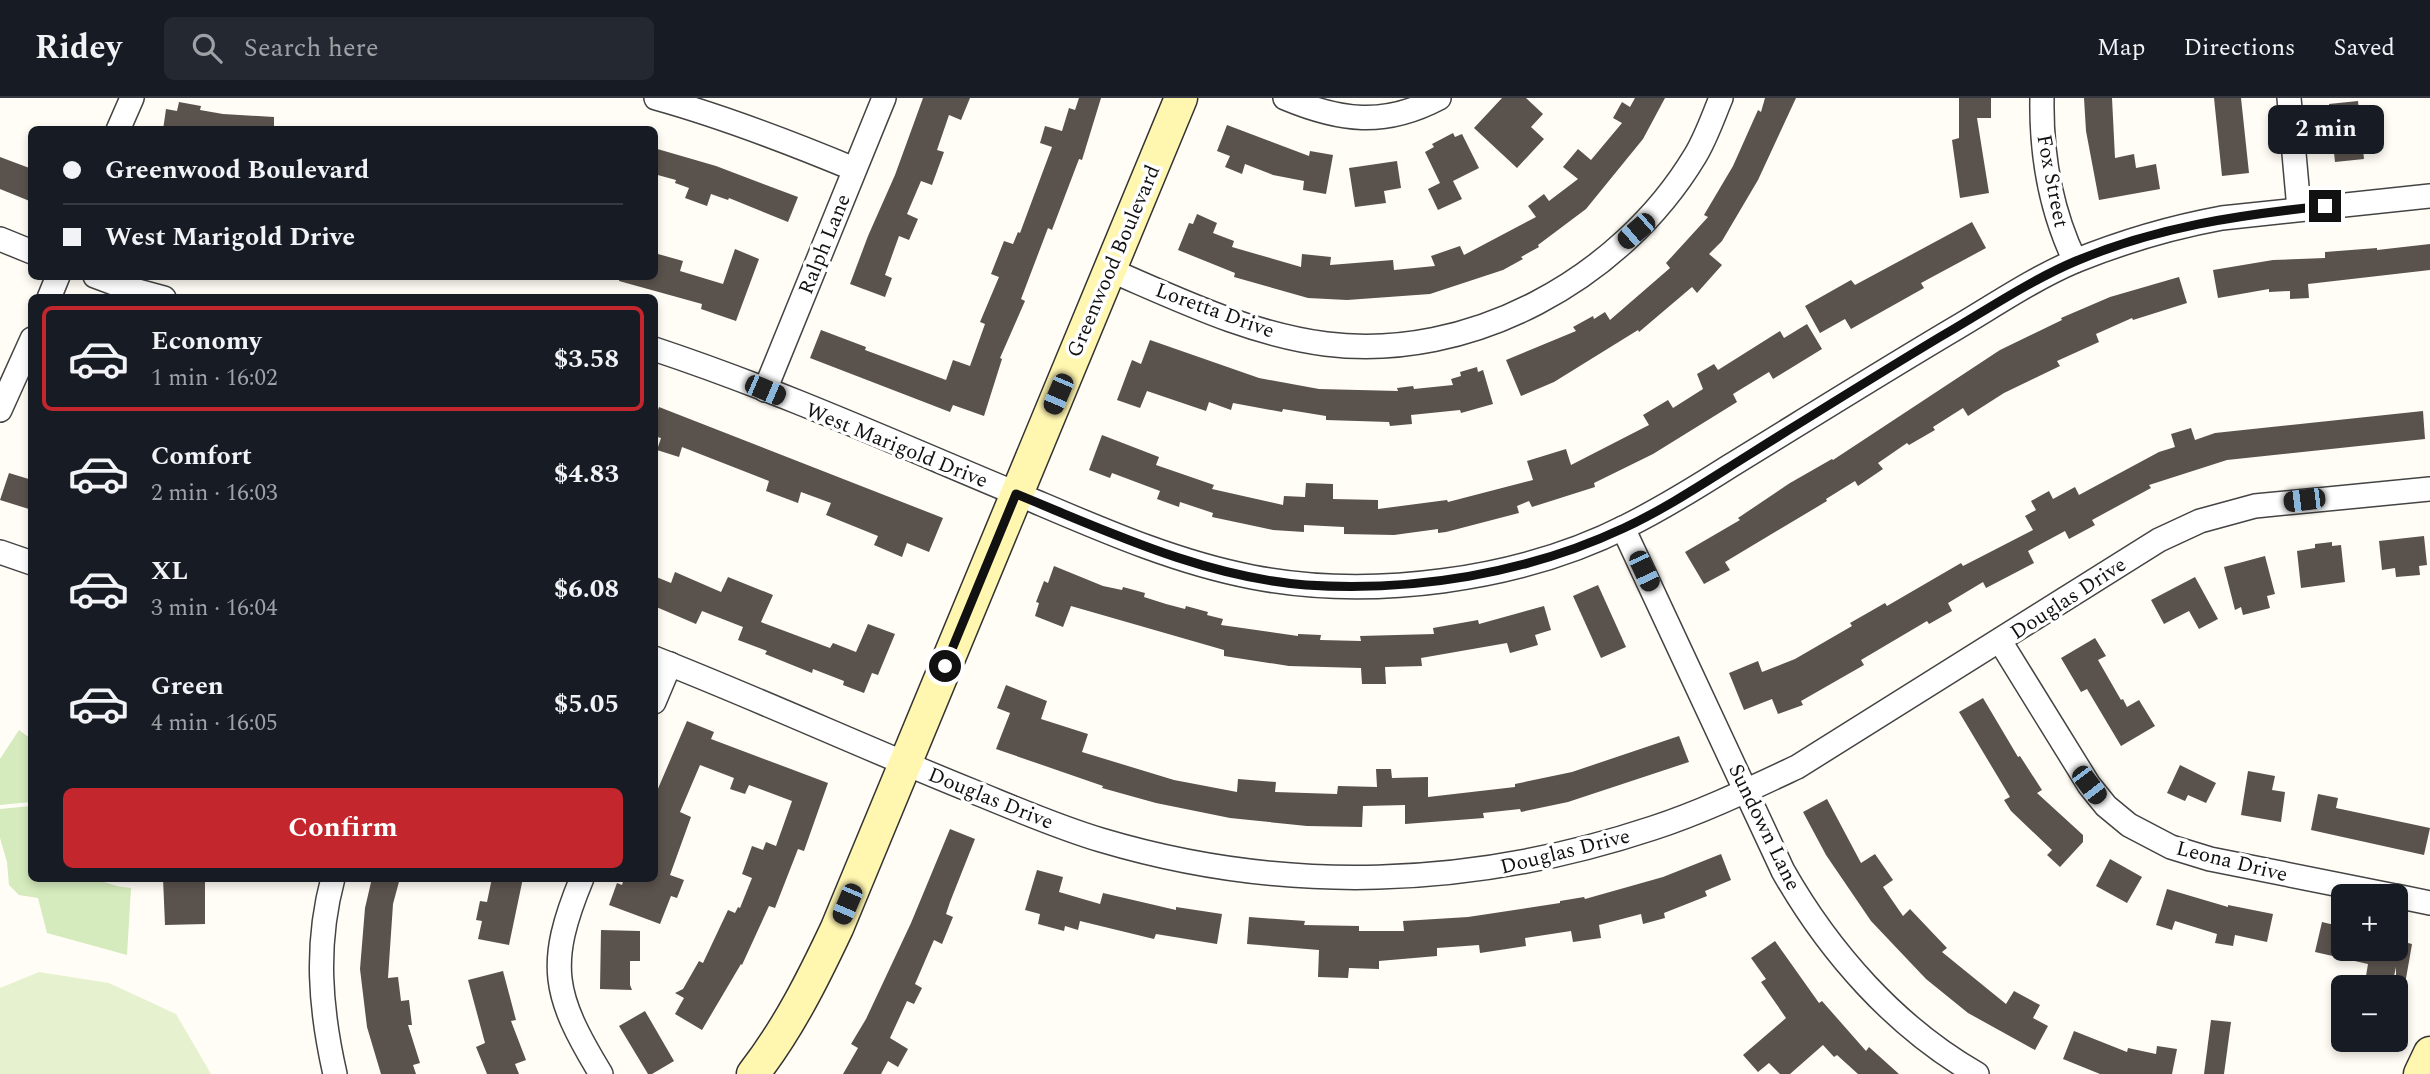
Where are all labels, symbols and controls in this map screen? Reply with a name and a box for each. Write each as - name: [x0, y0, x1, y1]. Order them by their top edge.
- search box: [164, 17, 654, 80]
- text: Ridey: [35, 23, 122, 73]
- text: Search here: [244, 28, 379, 68]
- icon: search: [188, 29, 226, 67]
- text: Map: [2097, 30, 2145, 66]
- text: Directions: [2183, 30, 2295, 66]
- text: Saved: [2333, 30, 2395, 66]
- callout: 2 min: [2267, 105, 2383, 154]
- text: 2 min: [2295, 112, 2357, 147]
- street label: Fox Street: [2027, 132, 2077, 230]
- text: Greenwood Boulevard: [105, 150, 369, 190]
- street label: Greenwood Boulevard: [1059, 160, 1169, 363]
- street label: Ralph Lane: [790, 189, 860, 299]
- route end: [2309, 190, 2341, 222]
- car: [1614, 209, 1659, 253]
- text: West Marigold Drive: [105, 217, 355, 257]
- street label: Loretta Drive: [1150, 275, 1279, 347]
- text: Economy: [151, 321, 261, 361]
- icon: car: [67, 327, 130, 390]
- text: $3.58: [554, 339, 619, 379]
- text: 1 min · 16:02: [151, 361, 278, 396]
- car: [1041, 371, 1076, 417]
- car: [742, 372, 789, 408]
- street label: West Marigold Drive: [801, 395, 993, 497]
- text: Comfort: [151, 436, 252, 476]
- icon: car: [67, 442, 130, 505]
- text: $4.83: [554, 454, 619, 494]
- text: 2 min · 16:03: [151, 476, 278, 511]
- car: [2282, 487, 2327, 513]
- car: [1626, 548, 1663, 594]
- street label: Douglas Drive: [2004, 549, 2133, 648]
- text: XL: [151, 551, 188, 591]
- icon: car: [67, 557, 130, 620]
- text: $6.08: [554, 569, 619, 609]
- text: 3 min · 16:04: [151, 591, 278, 626]
- route start: [929, 650, 961, 682]
- text: Green: [151, 666, 224, 706]
- icon: car: [67, 672, 130, 735]
- text: $5.05: [554, 684, 619, 724]
- text: 4 min · 16:05: [151, 706, 278, 741]
- street label: Douglas Drive: [923, 759, 1058, 839]
- street label: Sundown Lane: [1720, 759, 1809, 896]
- car: [2068, 762, 2111, 808]
- button: Confirm: [63, 788, 623, 868]
- street label: Douglas Drive: [1497, 820, 1634, 884]
- street label: Leona Drive: [2173, 833, 2291, 891]
- car: [830, 881, 865, 927]
- map controls: [2331, 884, 2408, 1052]
- button: +: [2331, 884, 2408, 961]
- button: −: [2331, 975, 2408, 1052]

